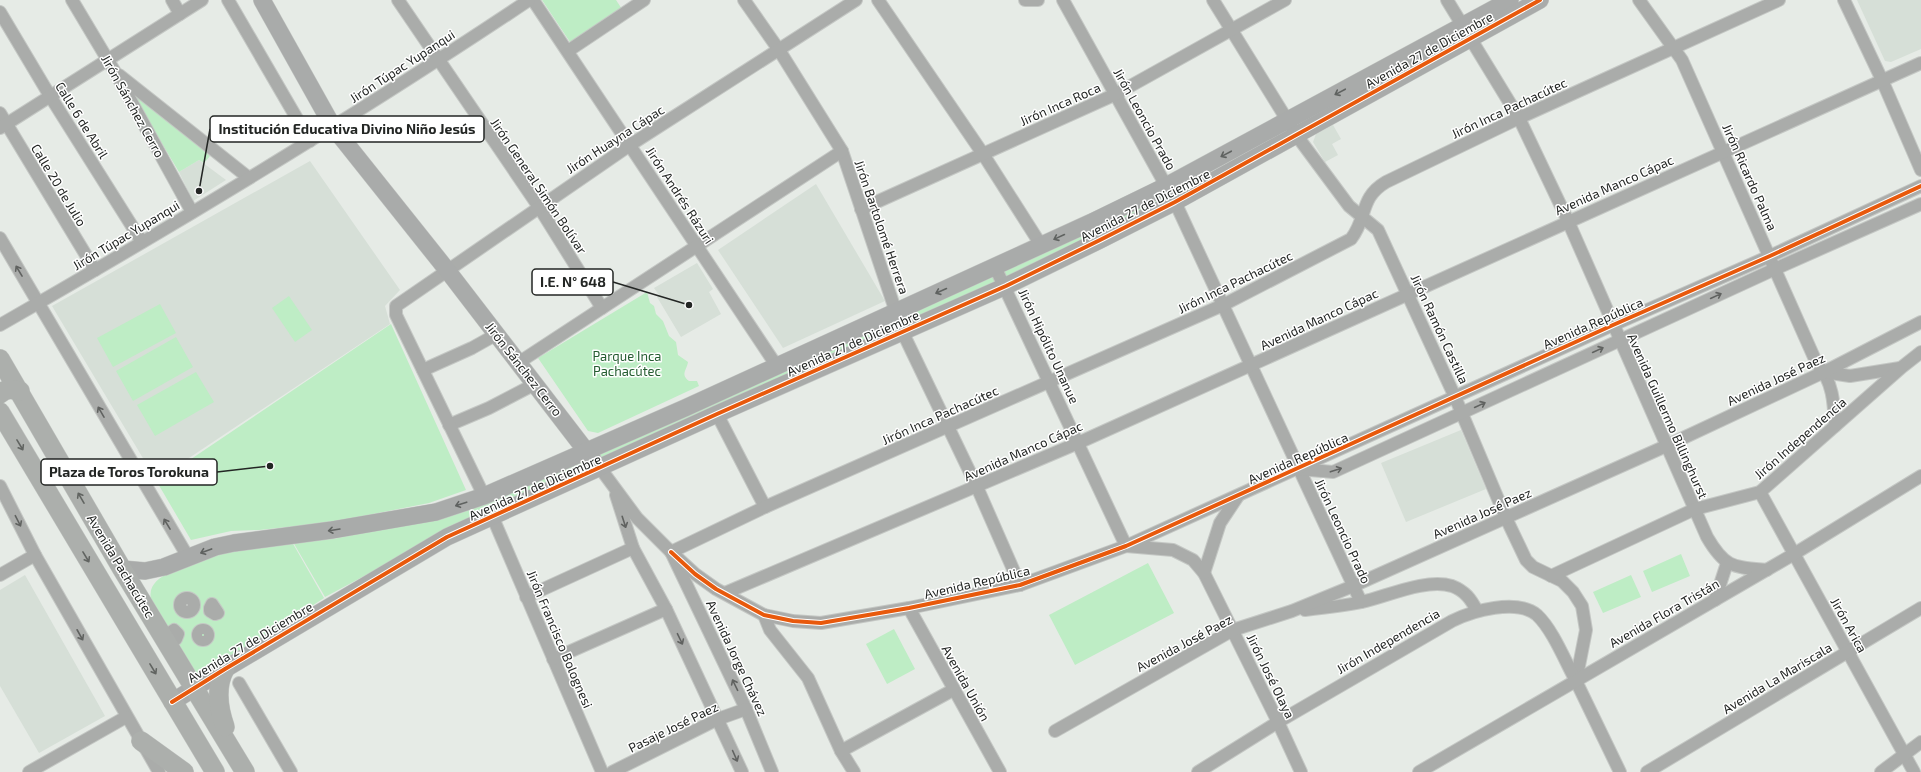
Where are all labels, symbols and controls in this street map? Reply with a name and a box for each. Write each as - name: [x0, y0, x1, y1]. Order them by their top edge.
- street label: Avenida 27 de Diciembre: [1362, 8, 1496, 92]
- street label: Jirón Túpac Yupanqui: [346, 26, 458, 106]
- street label: Jirón Sánchez Cerro: [98, 52, 168, 160]
- street label: Jirón Leoncio Prado: [1110, 65, 1180, 173]
- street label: Jirón Inca Pachacútec: [1449, 74, 1569, 142]
- street label: Calle 6 de Abril: [52, 79, 112, 161]
- street label: Jirón Inca Roca: [1017, 79, 1103, 129]
- one-way arrow: [1334, 89, 1346, 96]
- street label: Jirón Huayna Cápac: [563, 101, 667, 177]
- street label: Jirón General Simón Bolívar: [488, 115, 590, 257]
- callout: Institución Educativa Divino Niño Jesús: [210, 116, 484, 142]
- text: Institución Educativa Divino Niño Jesús: [218, 120, 476, 137]
- street label: Jirón Ricardo Palma: [1719, 121, 1781, 233]
- street label: Calle 20 de Julio: [28, 141, 90, 229]
- street label: Jirón Andrés Rázuri: [643, 143, 717, 247]
- one-way arrow: [1220, 150, 1232, 158]
- street label: Avenida Manco Cápac: [1552, 152, 1676, 218]
- street label: Jirón Bartolomé Herrera: [851, 158, 913, 296]
- street label: Avenida 27 de Diciembre: [1078, 165, 1212, 245]
- street label: Jirón Túpac Yupanqui: [70, 197, 182, 273]
- one-way arrow: [1054, 234, 1066, 241]
- street label: Jirón Inca Pachacútec: [1175, 247, 1295, 317]
- one-way arrow: [15, 265, 23, 277]
- callout: I.E. N° 648: [532, 269, 613, 295]
- street label: Jirón Ramón Castilla: [1408, 272, 1472, 386]
- text: I.E. N° 648: [540, 273, 606, 290]
- street label: Avenida Manco Cápac: [1258, 285, 1380, 353]
- street label: Jirón Hipólito Unanue: [1015, 286, 1083, 406]
- one-way arrow: [936, 288, 948, 295]
- one-way arrow: [1710, 292, 1722, 299]
- street label: Avenida República: [1541, 294, 1645, 352]
- street label: Avenida 27 de Diciembre: [784, 307, 922, 379]
- street label: Jirón Sánchez Cerro: [482, 319, 566, 419]
- street label: Avenida Guillermo Billinghurst: [1624, 331, 1712, 501]
- one-way arrow: [1592, 346, 1604, 353]
- park label: Parque Inca Pachacútec: [593, 348, 661, 379]
- street label: Avenida José Paez: [1724, 349, 1828, 409]
- street label: Jirón Inca Pachacútec: [879, 382, 1001, 448]
- street label: Jirón Independencia: [1751, 394, 1849, 482]
- one-way arrow: [1474, 401, 1486, 408]
- one-way arrow: [97, 406, 105, 418]
- street label: Avenida Manco Cápac: [961, 418, 1085, 484]
- street label: Avenida República: [1246, 429, 1350, 487]
- one-way arrow: [16, 439, 24, 451]
- street label: Avenida 27 de Diciembre: [466, 451, 604, 523]
- callout: Plaza de Toros Torokuna: [41, 459, 217, 485]
- text: Plaza de Toros Torokuna: [49, 463, 209, 480]
- one-way arrow: [1330, 466, 1343, 473]
- street label: Jirón Leoncio Prado: [1312, 476, 1374, 586]
- street label: Avenida José Paez: [1430, 484, 1534, 542]
- one-way arrow: [77, 492, 85, 504]
- one-way arrow: [454, 501, 467, 508]
- street label: Avenida Pachacútec: [84, 511, 158, 621]
- one-way arrow: [14, 515, 22, 527]
- one-way arrow: [621, 515, 628, 528]
- one-way arrow: [163, 518, 171, 530]
- one-way arrow: [328, 526, 341, 534]
- one-way arrow: [200, 547, 212, 555]
- one-way arrow: [83, 551, 91, 563]
- street label: Avenida República: [923, 562, 1031, 602]
- street label: Jirón Francisco Bolognesi: [524, 568, 596, 710]
- street label: Avenida Flora Tristán: [1606, 575, 1722, 651]
- street label: Jirón Arica: [1827, 595, 1871, 655]
- street label: Avenida Jorge Chávez: [703, 597, 771, 719]
- street label: Avenida 27 de Diciembre: [184, 598, 316, 686]
- street label: Jirón Independencia: [1333, 605, 1443, 677]
- street label: Avenida José Paez: [1133, 611, 1235, 675]
- one-way arrow: [76, 629, 84, 641]
- street label: Jirón José Olaya: [1244, 631, 1298, 721]
- one-way arrow: [677, 632, 684, 644]
- street label: Avenida La Mariscala: [1719, 639, 1835, 717]
- street label: Avenida Unión: [939, 642, 993, 724]
- one-way arrow: [149, 663, 157, 675]
- one-way arrow: [731, 679, 738, 691]
- street label: Pasaje José Paez: [625, 698, 721, 756]
- one-way arrow: [732, 750, 739, 762]

